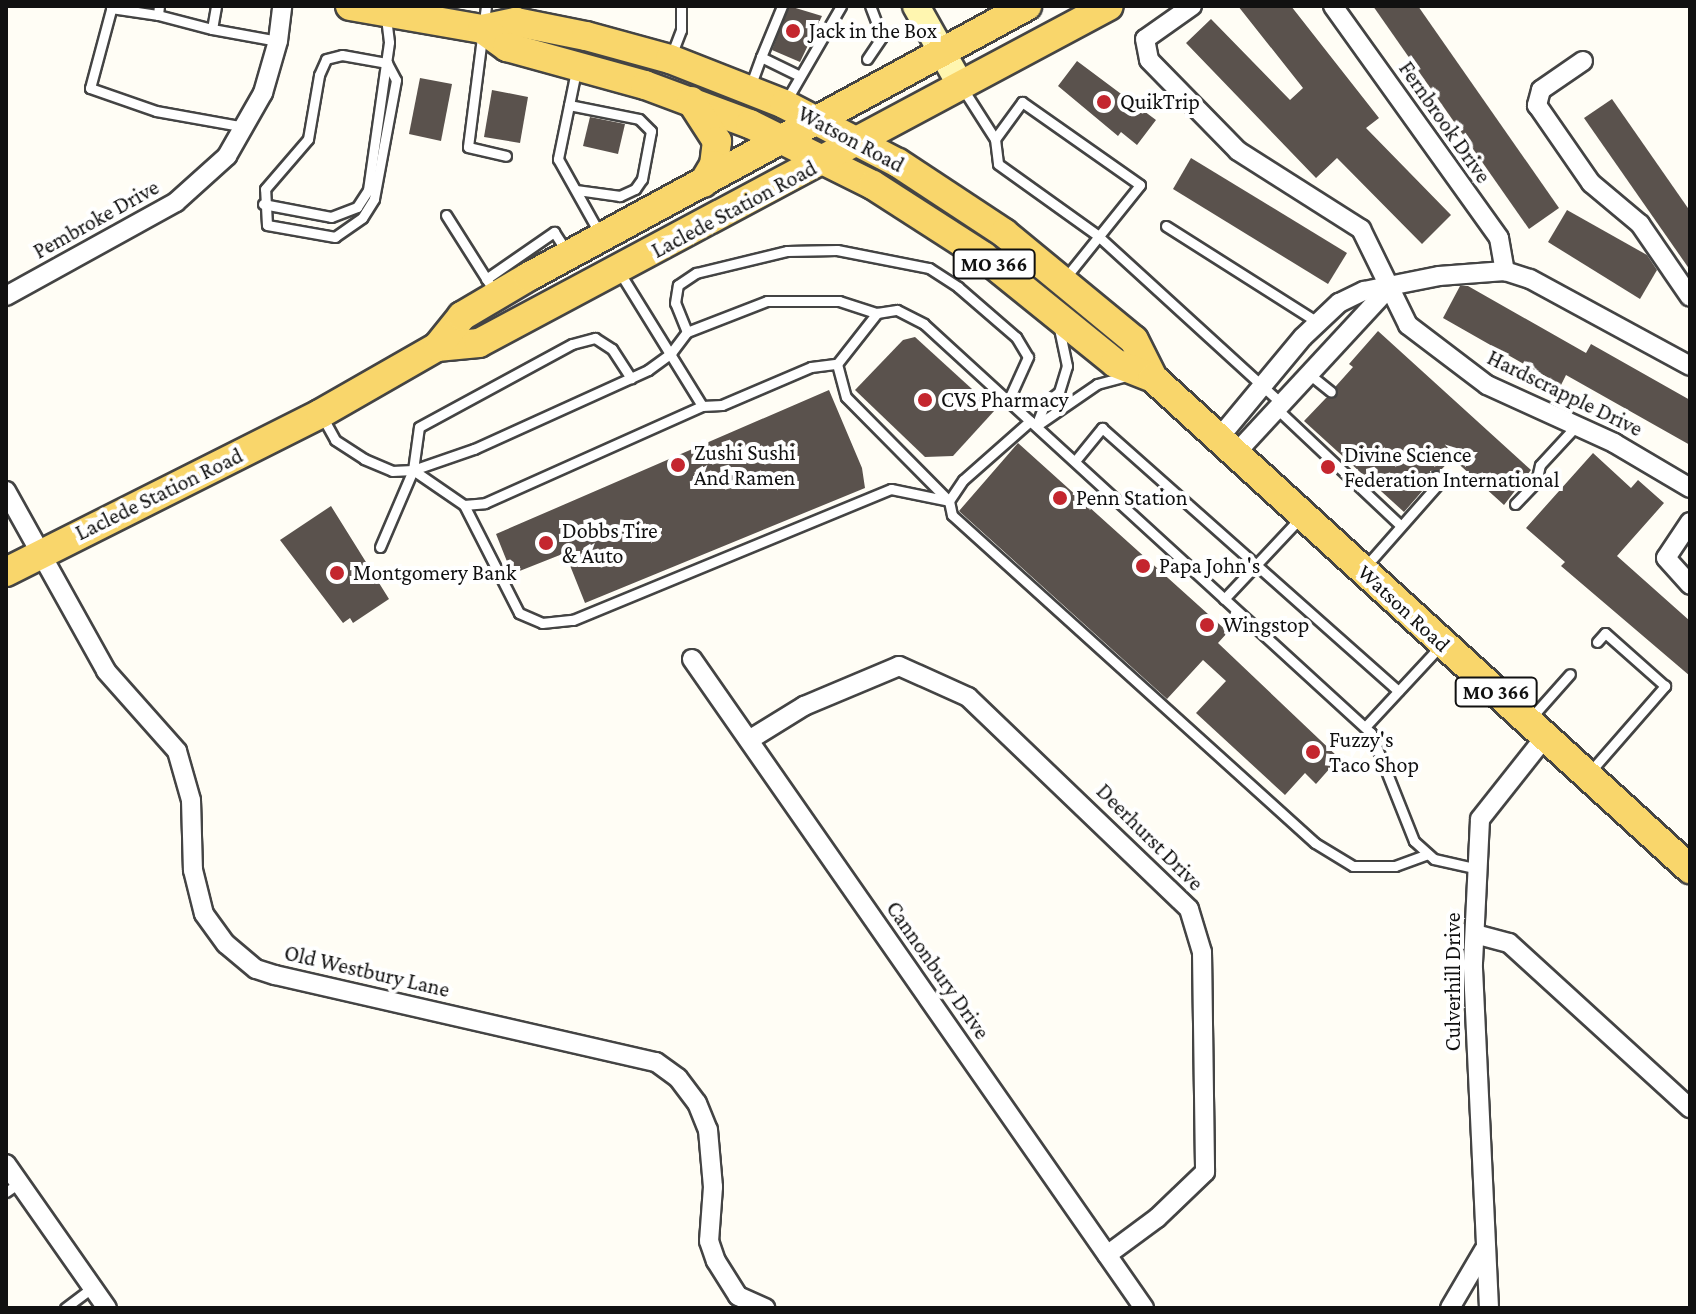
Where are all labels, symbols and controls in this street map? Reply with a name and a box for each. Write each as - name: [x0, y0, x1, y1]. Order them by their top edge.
- place label: Jack in the Box: [809, 18, 937, 44]
- marker: Jack in the Box: [784, 22, 802, 40]
- street label: Fernbrook Drive: [1393, 56, 1497, 188]
- place label: QuikTrip: [1120, 89, 1200, 115]
- marker: QuikTrip: [1095, 93, 1113, 111]
- street label: Watson Road: [793, 100, 909, 178]
- street label: Laclede Station Road: [647, 154, 821, 264]
- street label: Pembroke Drive: [29, 174, 163, 264]
- road number: MO 366: [952, 248, 1036, 280]
- street label: Hardscrapple Drive: [1483, 344, 1647, 442]
- place label: CVS Pharmacy: [941, 387, 1069, 413]
- marker: CVS Pharmacy: [916, 391, 934, 409]
- place label: Zushi Sushi And Ramen: [694, 439, 795, 490]
- place label: Divine Science Federation International: [1344, 441, 1560, 492]
- street label: Laclede Station Road: [71, 442, 247, 546]
- marker: Zushi Sushi And Ramen: [669, 456, 687, 474]
- marker: Divine Science Federation International: [1319, 458, 1337, 476]
- place label: Penn Station: [1076, 485, 1187, 511]
- marker: Penn Station: [1051, 489, 1069, 507]
- place label: Dobbs Tire & Auto: [562, 517, 658, 568]
- marker: Dobbs Tire & Auto: [537, 534, 555, 552]
- place label: Papa John's: [1159, 553, 1260, 579]
- marker: Papa John's: [1134, 557, 1152, 575]
- street label: Watson Road: [1352, 559, 1456, 657]
- place label: Montgomery Bank: [353, 560, 517, 586]
- marker: Montgomery Bank: [328, 564, 346, 582]
- place label: Wingstop: [1223, 612, 1309, 638]
- marker: Wingstop: [1198, 616, 1216, 634]
- road number: MO 366: [1454, 676, 1538, 708]
- place label: Fuzzy's Taco Shop: [1329, 726, 1419, 778]
- marker: Fuzzy's Taco Shop: [1304, 743, 1322, 761]
- street label: Deerhurst Drive: [1091, 778, 1209, 896]
- street label: Cannonbury Drive: [881, 896, 995, 1044]
- street label: Culverhill Drive: [1440, 913, 1466, 1051]
- street label: Old Westbury Lane: [282, 939, 452, 1003]

